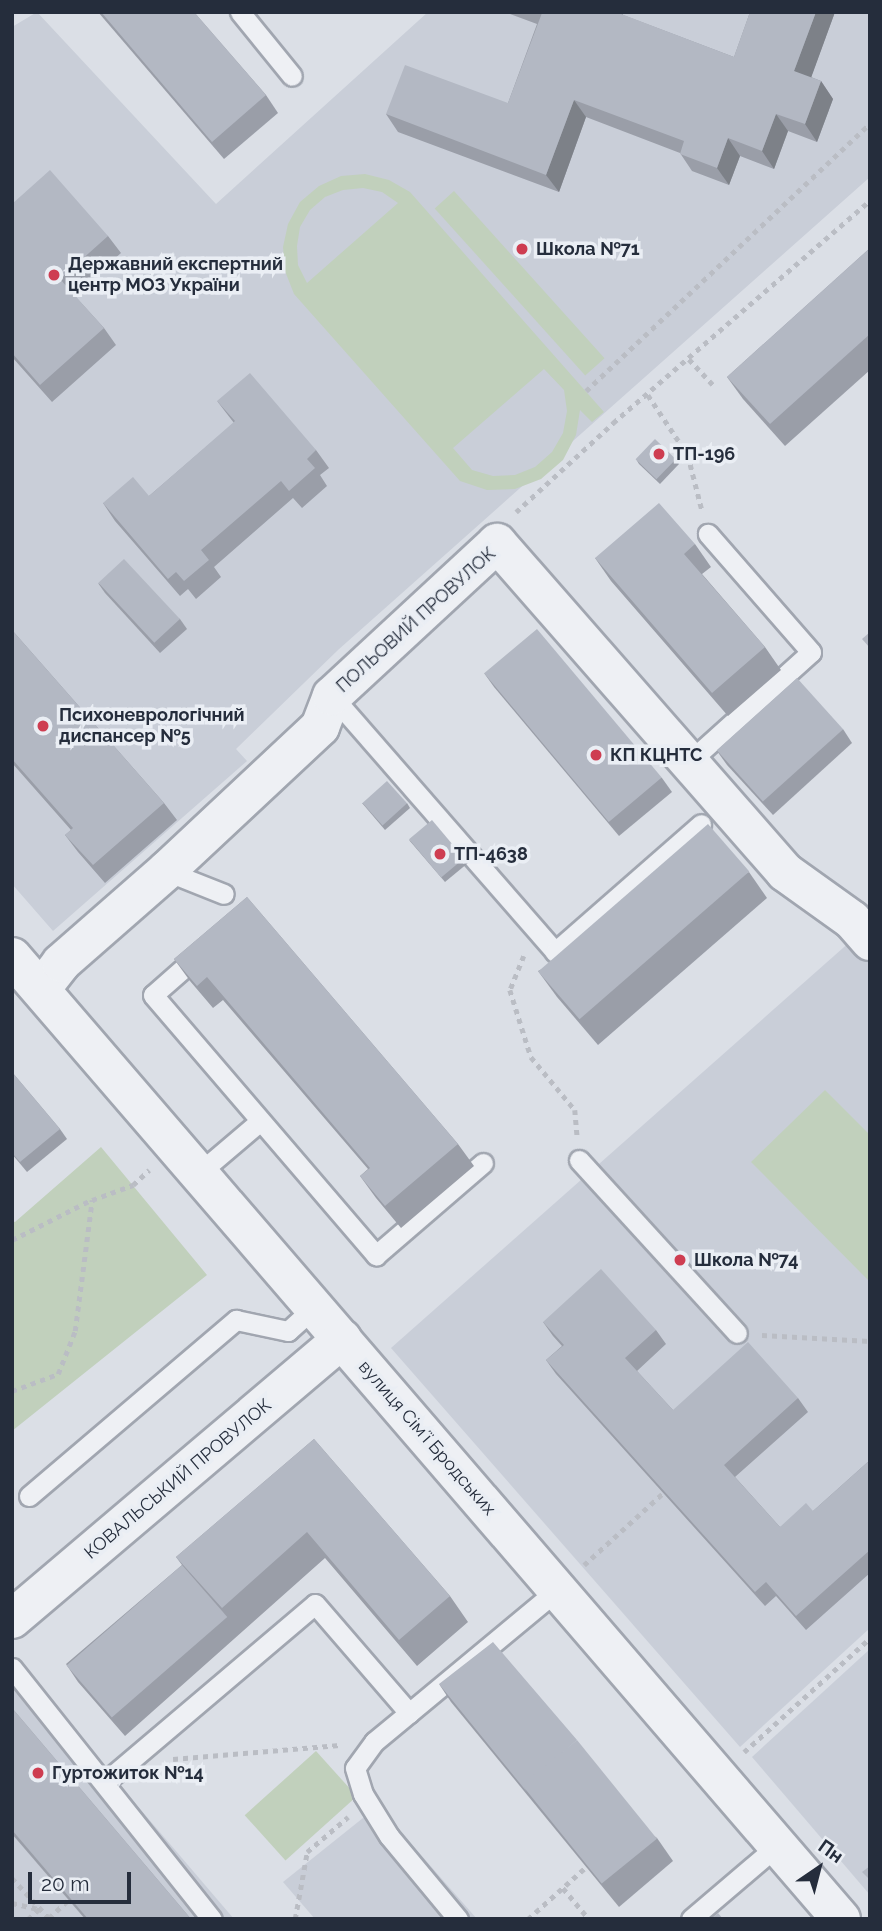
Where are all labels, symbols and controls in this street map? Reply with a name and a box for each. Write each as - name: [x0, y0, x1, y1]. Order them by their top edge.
- place label: Школа №71: [536, 238, 640, 260]
- marker: Школа №71: [514, 241, 530, 257]
- place label: Державний експертний центр МОЗ України: [68, 254, 283, 296]
- marker: Державний експертний центр МОЗ України: [46, 267, 62, 283]
- place label: ТП-196: [673, 443, 735, 465]
- marker: ТП-196: [651, 446, 667, 462]
- street label: ПОЛЬОВИЙ ПРОВУЛОК: [332, 543, 500, 697]
- place label: Психоневрологічний диспансер №5: [59, 705, 245, 748]
- marker: Психоневрологічний диспансер №5: [33, 716, 53, 736]
- place label: КП КЦНТС: [610, 744, 702, 766]
- marker: КП КЦНТС: [588, 747, 604, 763]
- place label: ТП-4638: [454, 843, 528, 865]
- marker: ТП-4638: [432, 846, 448, 862]
- place label: Школа №74: [694, 1249, 798, 1271]
- marker: Школа №74: [672, 1252, 688, 1268]
- street label: вулиця Сімʼї Бродських: [354, 1356, 500, 1520]
- street label: КОВАЛЬСЬКИЙ ПРОВУЛОК: [80, 1394, 276, 1564]
- place label: Гуртожиток №14: [52, 1762, 204, 1784]
- marker: Гуртожиток №14: [30, 1765, 46, 1781]
- north arrow: [784, 1833, 854, 1903]
- text: Пн: [814, 1835, 848, 1867]
- scale bar: [32, 1857, 135, 1901]
- text: 20 m: [41, 1871, 89, 1896]

